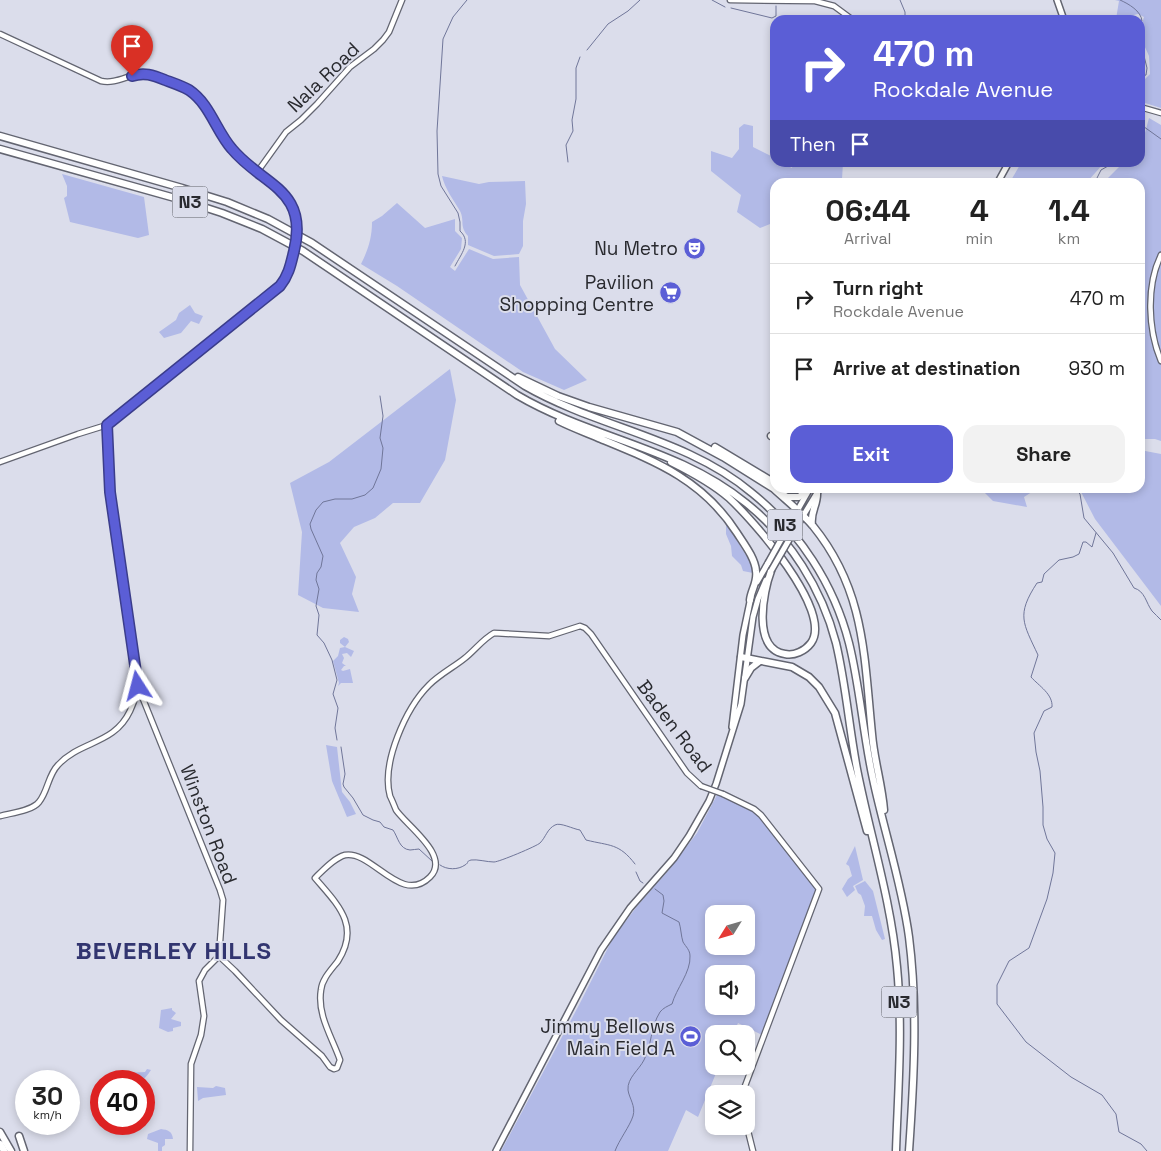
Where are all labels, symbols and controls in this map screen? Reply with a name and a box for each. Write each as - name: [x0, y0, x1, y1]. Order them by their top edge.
- pin: [111, 25, 153, 76]
- icon: arrive: [118, 32, 146, 60]
- text: 470 m: [873, 32, 975, 76]
- icon: right: [790, 35, 855, 100]
- street label: Nala Road: [282, 37, 365, 118]
- text: Rockdale Avenue: [873, 75, 1053, 103]
- icon: arrive: [846, 130, 874, 158]
- text: Then: [790, 132, 836, 157]
- road number: N3: [172, 186, 208, 218]
- text: 06:44: [825, 191, 910, 230]
- text: 4: [970, 191, 989, 230]
- text: 1.4: [1048, 191, 1090, 230]
- text: Arrival: [844, 228, 892, 249]
- text: min: [966, 228, 993, 249]
- text: km: [1058, 228, 1080, 249]
- place label: Nu Metro: [594, 236, 678, 261]
- theatre icon: Nu Metro: [682, 236, 706, 260]
- place label: Pavilion Shopping Centre: [499, 270, 654, 317]
- text: Turn right: [833, 276, 923, 301]
- supermarket icon: Pavilion Shopping Centre: [658, 281, 682, 305]
- icon: right: [790, 285, 818, 313]
- text: 470 m: [1070, 286, 1125, 311]
- text: Rockdale Avenue: [833, 301, 964, 322]
- icon: arrive: [790, 355, 818, 383]
- text: Arrive at destination: [833, 356, 1021, 381]
- text: 930 m: [1068, 356, 1125, 381]
- button: Exit: [790, 425, 953, 483]
- button: Share: [963, 425, 1125, 483]
- road number: N3: [768, 510, 802, 540]
- position arrow: [111, 659, 163, 711]
- street label: Baden Road: [632, 675, 718, 778]
- street label: Winston Road: [174, 761, 243, 887]
- north arrow: [705, 905, 755, 955]
- map controls: [705, 905, 755, 1135]
- district label: BEVERLEY HILLS: [76, 935, 272, 966]
- button: sound: [705, 965, 755, 1015]
- road number: N3: [882, 986, 916, 1018]
- place label: Jimmy Bellows Main Field A: [540, 1014, 675, 1061]
- sports icon: Jimmy Bellows Main Field A: [679, 1025, 703, 1049]
- button: search: [705, 1025, 755, 1075]
- speed limit sign: 40: [90, 1070, 155, 1135]
- text: 30: [32, 1080, 63, 1112]
- button: layers: [705, 1085, 755, 1135]
- text: km/h: [33, 1107, 62, 1123]

